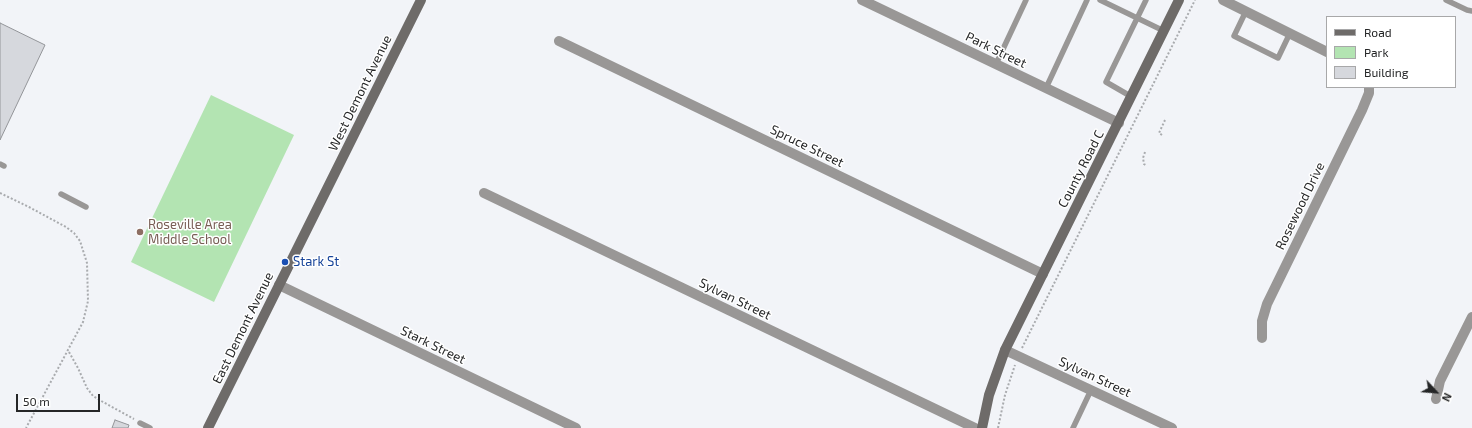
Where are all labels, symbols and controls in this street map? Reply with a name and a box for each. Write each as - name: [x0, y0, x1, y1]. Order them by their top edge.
- legend: [1326, 16, 1456, 88]
- text: Road: [1364, 25, 1392, 39]
- street label: Park Street: [963, 29, 1029, 71]
- street label: West Demont Avenue: [325, 33, 395, 153]
- text: Park: [1364, 45, 1389, 59]
- text: Building: [1364, 65, 1408, 79]
- street label: Spruce Street: [768, 122, 846, 170]
- street label: County Road C: [1055, 128, 1107, 210]
- street label: Rosewood Drive: [1272, 160, 1328, 252]
- place label: Roseville Area Middle School: [148, 217, 232, 248]
- marker: Roseville Area Middle School: [135, 227, 145, 237]
- place label: Stark St: [293, 254, 339, 270]
- marker: Stark St: [280, 257, 290, 267]
- street label: East Demont Avenue: [209, 270, 277, 386]
- street label: Sylvan Street: [696, 275, 774, 323]
- street label: Stark Street: [398, 323, 468, 367]
- street label: Sylvan Street: [1056, 353, 1134, 401]
- north arrow: [1416, 372, 1456, 412]
- scale bar: [18, 386, 102, 412]
- text: N: [1440, 391, 1455, 404]
- text: 50 m: [23, 394, 50, 408]

